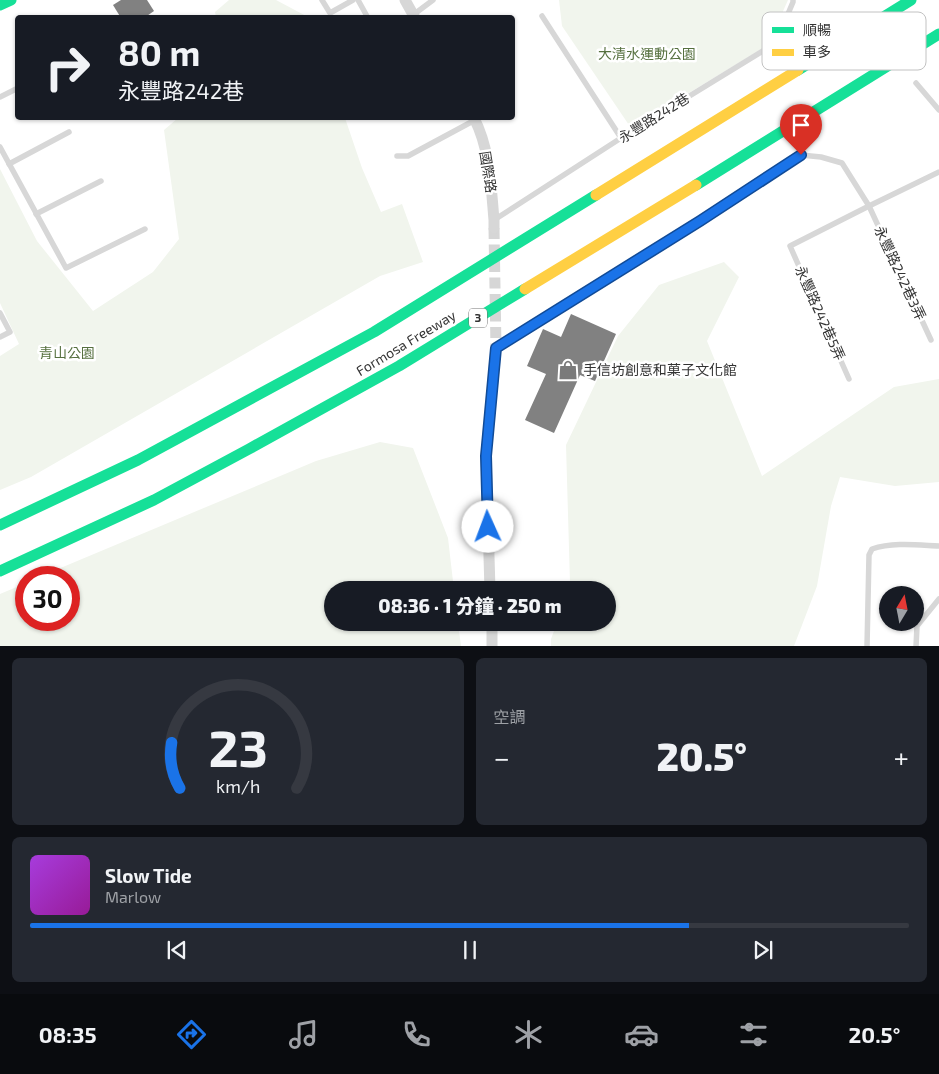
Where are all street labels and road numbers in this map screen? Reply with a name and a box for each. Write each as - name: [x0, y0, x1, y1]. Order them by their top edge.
- street label: 永豐路242巷: [615, 89, 692, 146]
- street label: 國際路: [477, 150, 500, 194]
- street label: 永豐路242巷3弄: [871, 223, 930, 323]
- street label: 永豐路242巷5弄: [792, 263, 849, 363]
- street label: Formosa Freeway: [353, 306, 459, 379]
- road number: 3: [469, 308, 487, 328]

